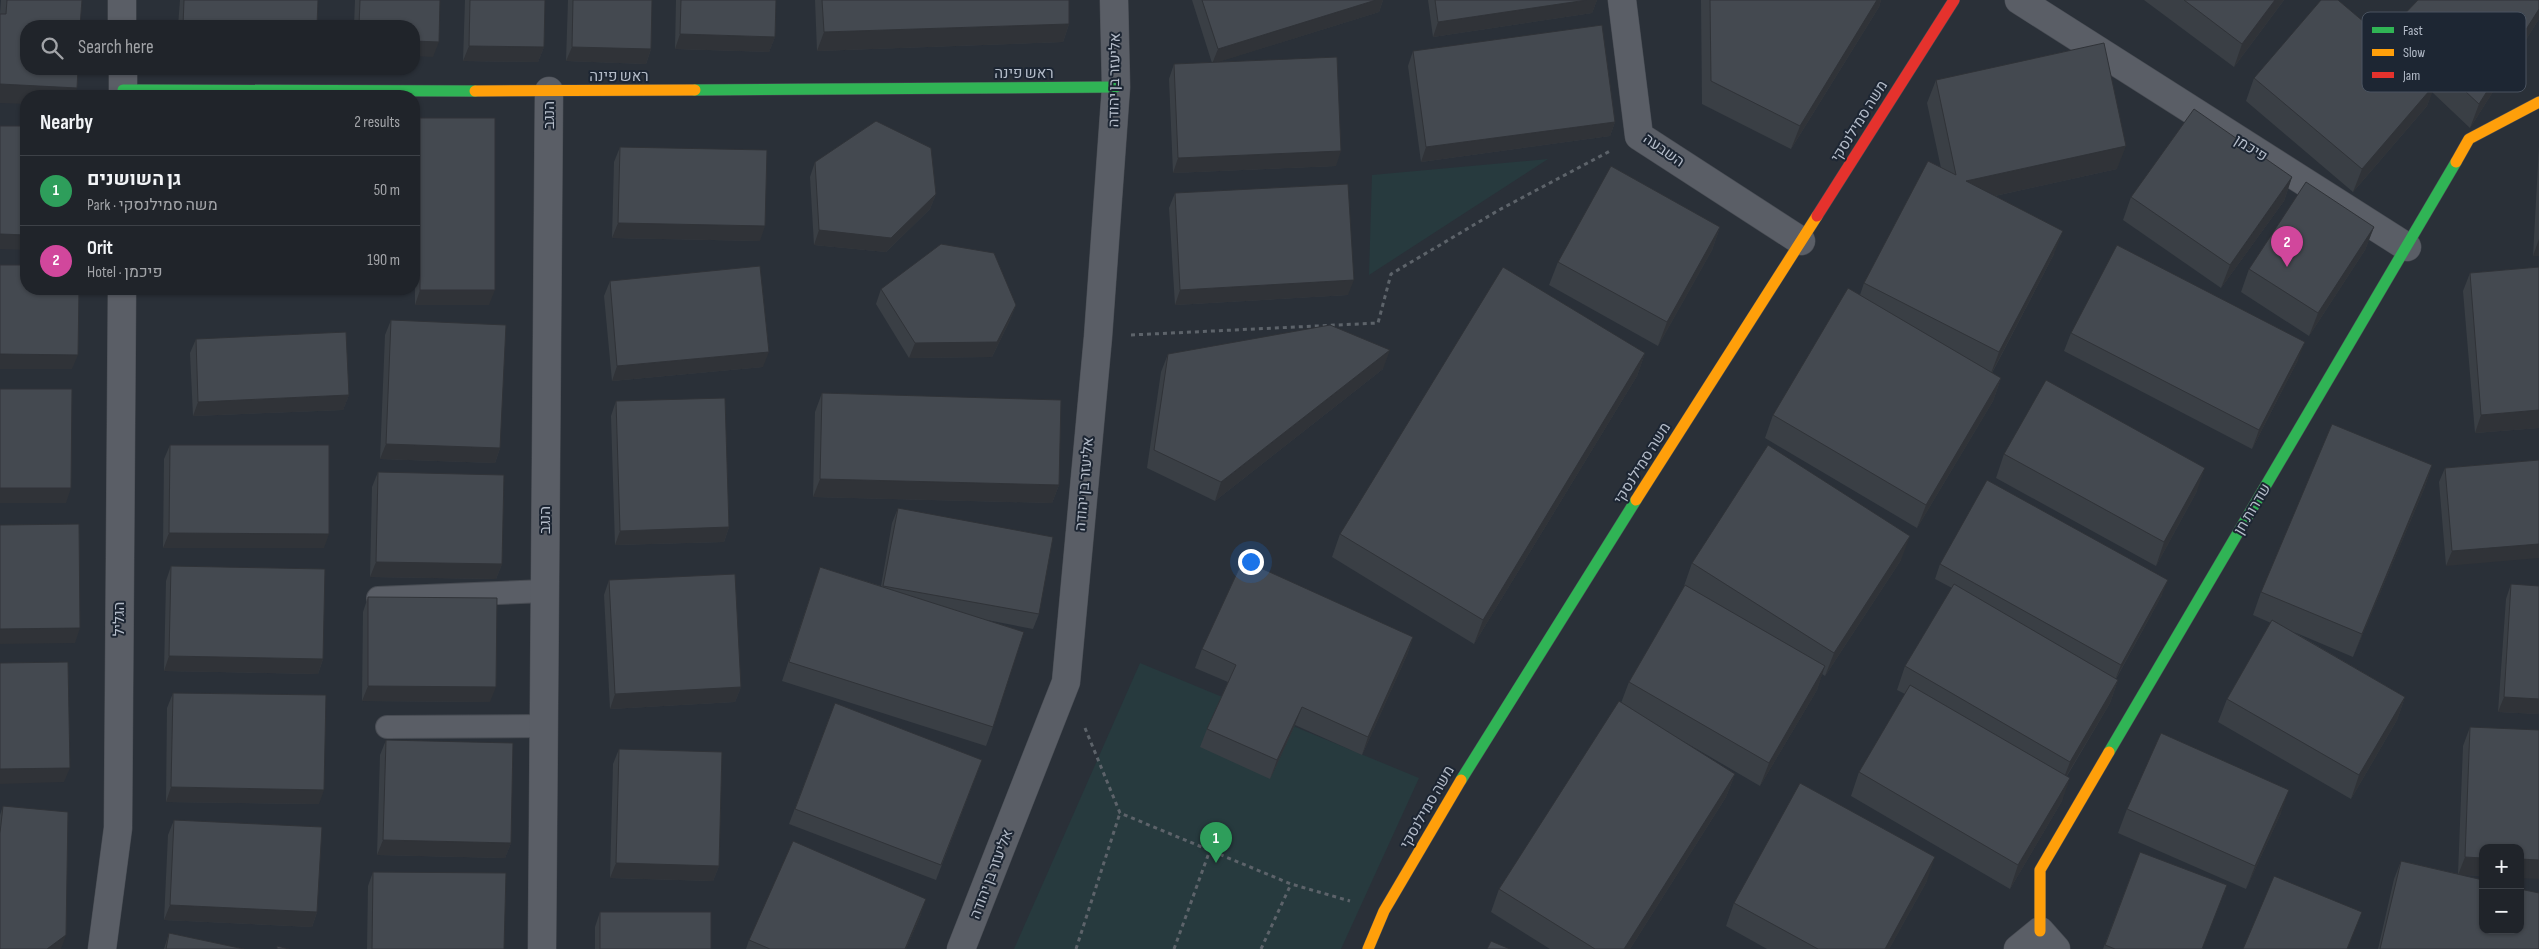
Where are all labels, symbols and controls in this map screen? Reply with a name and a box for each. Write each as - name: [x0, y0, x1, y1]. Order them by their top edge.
- legend: [2362, 12, 2526, 92]
- search box: [20, 20, 420, 75]
- text: Fast: [2403, 22, 2423, 39]
- street label: אליעזר בן יהודה: [1104, 33, 1125, 127]
- icon: search: [38, 34, 66, 62]
- text: Search here: [78, 36, 154, 59]
- text: Slow: [2403, 44, 2425, 61]
- street label: ראש פינה: [994, 64, 1054, 83]
- street label: ראש פינה: [589, 67, 649, 86]
- text: Jam: [2402, 67, 2420, 84]
- street label: משה סמילנסקי: [1827, 77, 1892, 166]
- street label: הנגב: [540, 101, 559, 129]
- text: Nearby: [40, 110, 93, 135]
- text: 2 results: [354, 113, 400, 132]
- street label: השבעה: [1639, 129, 1688, 171]
- street label: פיכמן: [2231, 131, 2271, 166]
- text: גן השושנים: [87, 168, 181, 191]
- text: 1: [53, 181, 59, 200]
- text: 50 m: [374, 181, 400, 200]
- text: Park · משה סמילנסקי: [87, 196, 218, 215]
- pin: 2: [2271, 226, 2303, 267]
- text: Orit: [87, 237, 113, 260]
- text: 2: [52, 251, 60, 270]
- text: 190 m: [367, 251, 400, 270]
- text: Hotel · פיכמן: [87, 263, 162, 282]
- street label: משה סמילנסקי: [1610, 419, 1675, 508]
- street label: אליעזר בן יהודה: [1071, 436, 1098, 532]
- street label: שדרות חן: [2230, 480, 2275, 538]
- street label: הנגב: [536, 506, 555, 534]
- your location: [1238, 549, 1264, 575]
- street label: הגליל: [110, 602, 129, 636]
- street label: משה סמילנסקי: [1396, 762, 1459, 852]
- pin: 1: [1200, 822, 1232, 863]
- street label: אליעזר בן יהודה: [966, 827, 1017, 922]
- map controls: [2479, 844, 2524, 934]
- button: +: [2479, 844, 2524, 889]
- button: −: [2479, 889, 2524, 934]

